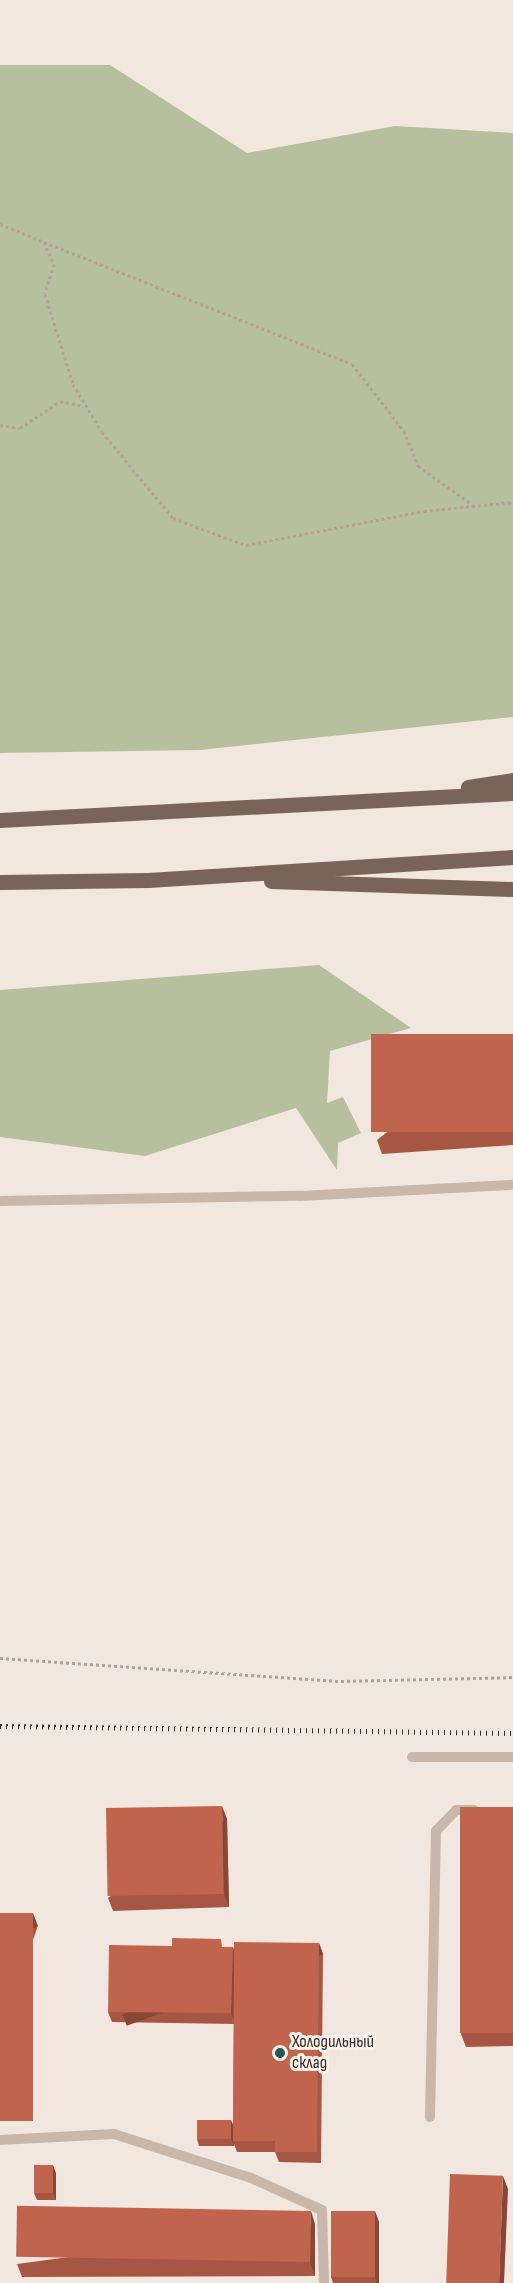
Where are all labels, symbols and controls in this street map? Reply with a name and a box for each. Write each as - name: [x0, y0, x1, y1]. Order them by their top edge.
- place label: Холодильный склад: [292, 2032, 374, 2074]
- marker: Холодильный склад: [273, 2046, 287, 2060]

